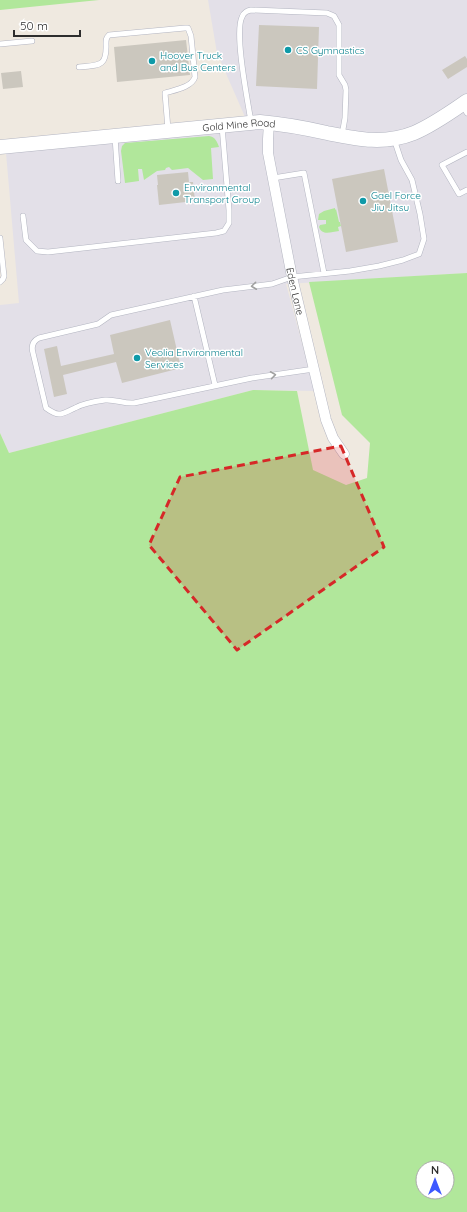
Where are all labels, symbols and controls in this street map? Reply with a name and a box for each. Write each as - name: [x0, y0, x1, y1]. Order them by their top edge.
- scale bar: [14, 12, 80, 38]
- text: 50 m: [20, 18, 48, 33]
- place label: CS Gymnastics: [296, 44, 365, 57]
- marker: CS Gymnastics: [283, 45, 293, 55]
- place label: Hoover Truck and Bus Centers: [160, 49, 236, 74]
- marker: Hoover Truck and Bus Centers: [147, 56, 157, 66]
- street label: Gold Mine Road: [202, 116, 276, 135]
- place label: Environmental Transport Group: [184, 181, 260, 206]
- marker: Environmental Transport Group: [171, 188, 181, 198]
- place label: Gael Force Jiu Jitsu: [371, 189, 421, 214]
- marker: Gael Force Jiu Jitsu: [358, 196, 368, 206]
- street label: Eden Lane: [283, 266, 307, 317]
- one-way arrow: [251, 281, 258, 290]
- place label: Veolia Environmental Services: [145, 346, 243, 371]
- marker: Veolia Environmental Services: [132, 353, 142, 363]
- one-way arrow: [270, 371, 276, 380]
- north arrow: [415, 1160, 455, 1200]
- text: N: [431, 1163, 439, 1177]

